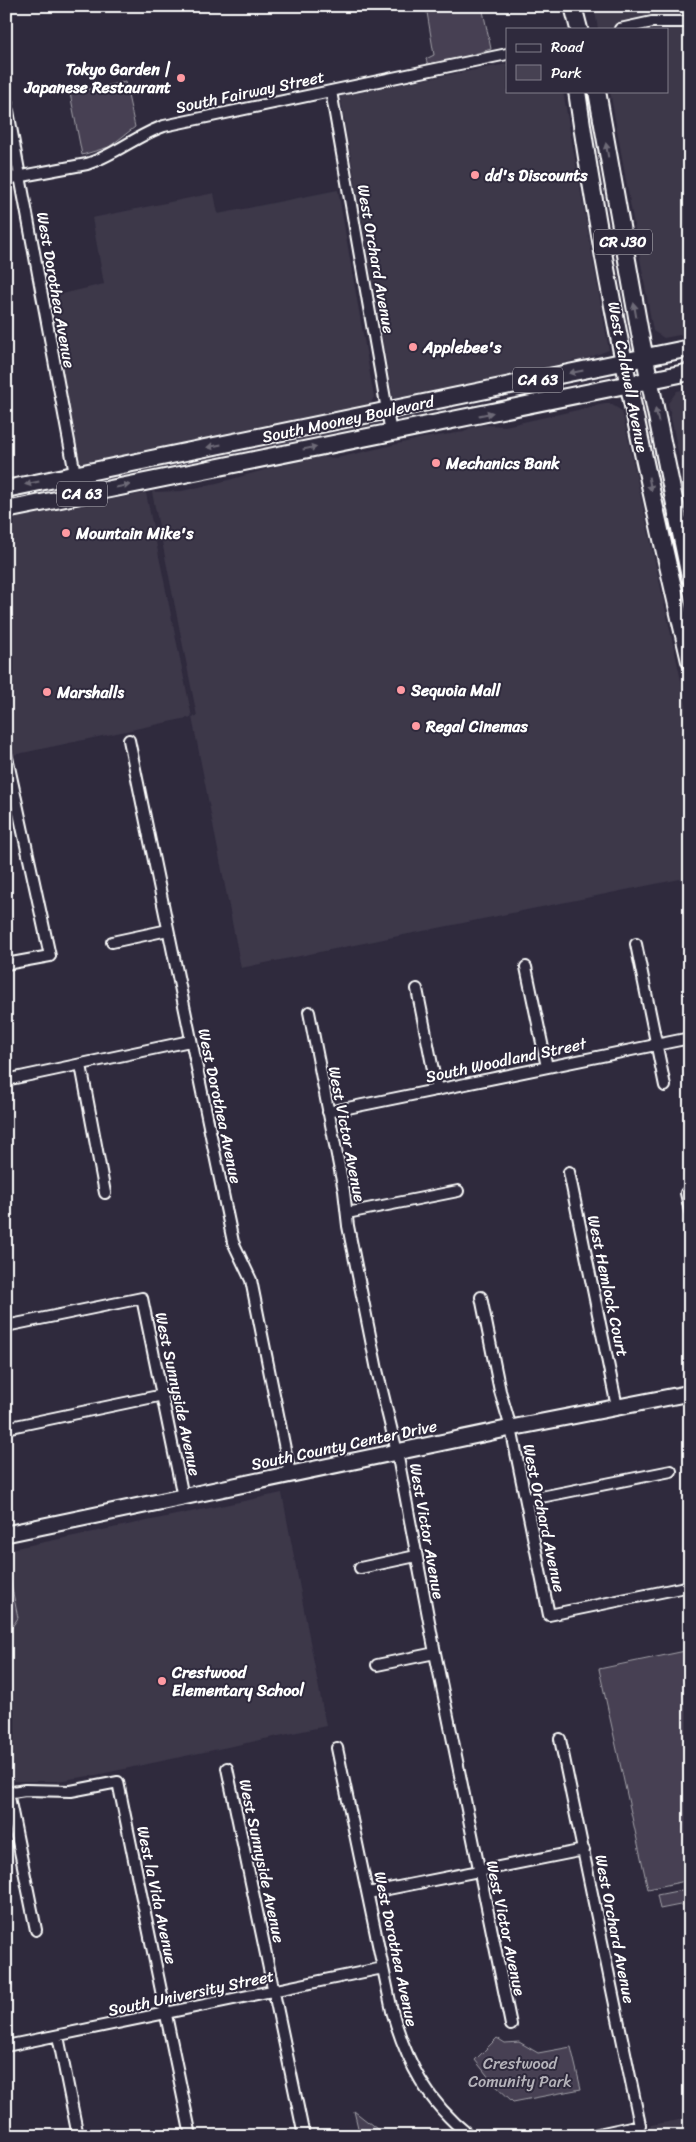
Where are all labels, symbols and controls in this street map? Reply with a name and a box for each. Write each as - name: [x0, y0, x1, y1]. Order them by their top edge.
- legend: [506, 28, 668, 92]
- text: Road: [551, 34, 584, 60]
- place label: Tokyo Garden | Japanese Restaurant: [24, 55, 171, 102]
- text: Park: [551, 60, 582, 86]
- street label: South Fairway Street: [173, 62, 327, 122]
- marker: Tokyo Garden | Japanese Restaurant: [175, 72, 187, 84]
- one-way arrow: [602, 141, 610, 157]
- place label: dd's Discounts: [485, 161, 588, 190]
- marker: dd's Discounts: [469, 169, 481, 181]
- street label: West Orchard Avenue: [349, 182, 403, 336]
- street label: West Dorothea Avenue: [28, 210, 84, 370]
- road number: CR J30: [594, 230, 652, 254]
- street label: West Caldwell Avenue: [599, 299, 657, 455]
- one-way arrow: [631, 301, 639, 317]
- place label: Applebee's: [422, 333, 502, 362]
- marker: Applebee's: [407, 341, 419, 353]
- road number: CA 63: [513, 368, 563, 392]
- one-way arrow: [569, 368, 584, 376]
- street label: South Mooney Boulevard: [259, 386, 438, 451]
- one-way arrow: [652, 407, 660, 423]
- one-way arrow: [478, 410, 494, 418]
- one-way arrow: [206, 443, 222, 451]
- one-way arrow: [302, 444, 318, 452]
- place label: Mechanics Bank: [445, 449, 560, 478]
- marker: Mechanics Bank: [430, 457, 442, 469]
- one-way arrow: [646, 477, 654, 493]
- one-way arrow: [25, 479, 40, 487]
- road number: CA 63: [57, 482, 107, 506]
- one-way arrow: [115, 482, 131, 490]
- place label: Mountain Mike's: [75, 519, 194, 548]
- marker: Mountain Mike's: [60, 527, 72, 539]
- place label: Sequoia Mall: [410, 676, 502, 705]
- place label: Marshalls: [56, 678, 125, 707]
- marker: Sequoia Mall: [395, 684, 407, 696]
- marker: Marshalls: [41, 686, 53, 698]
- place label: Regal Cinemas: [425, 712, 528, 741]
- marker: Regal Cinemas: [410, 720, 422, 732]
- street label: West Dorothea Avenue: [189, 1026, 251, 1186]
- street label: South Woodland Street: [423, 1029, 590, 1091]
- street label: West Victor Avenue: [320, 1064, 374, 1205]
- street label: West Hemlock Court: [579, 1212, 637, 1360]
- street label: West Sunnyside Avenue: [146, 1309, 210, 1479]
- street label: South County Center Drive: [248, 1411, 440, 1479]
- street label: West Orchard Avenue: [514, 1441, 574, 1595]
- street label: West Victor Avenue: [401, 1461, 453, 1602]
- place label: Crestwood Elementary School: [171, 1658, 305, 1705]
- marker: Crestwood Elementary School: [156, 1675, 168, 1687]
- street label: West Sunnyside Avenue: [230, 1776, 294, 1946]
- street label: West la Vida Avenue: [128, 1823, 186, 1967]
- street label: West Orchard Avenue: [586, 1852, 644, 2006]
- street label: West Victor Avenue: [478, 1858, 535, 1999]
- street label: West Dorothea Avenue: [365, 1869, 427, 2029]
- street label: South University Street: [105, 1961, 277, 2025]
- park label: Crestwood Comunity Park: [468, 2049, 572, 2096]

